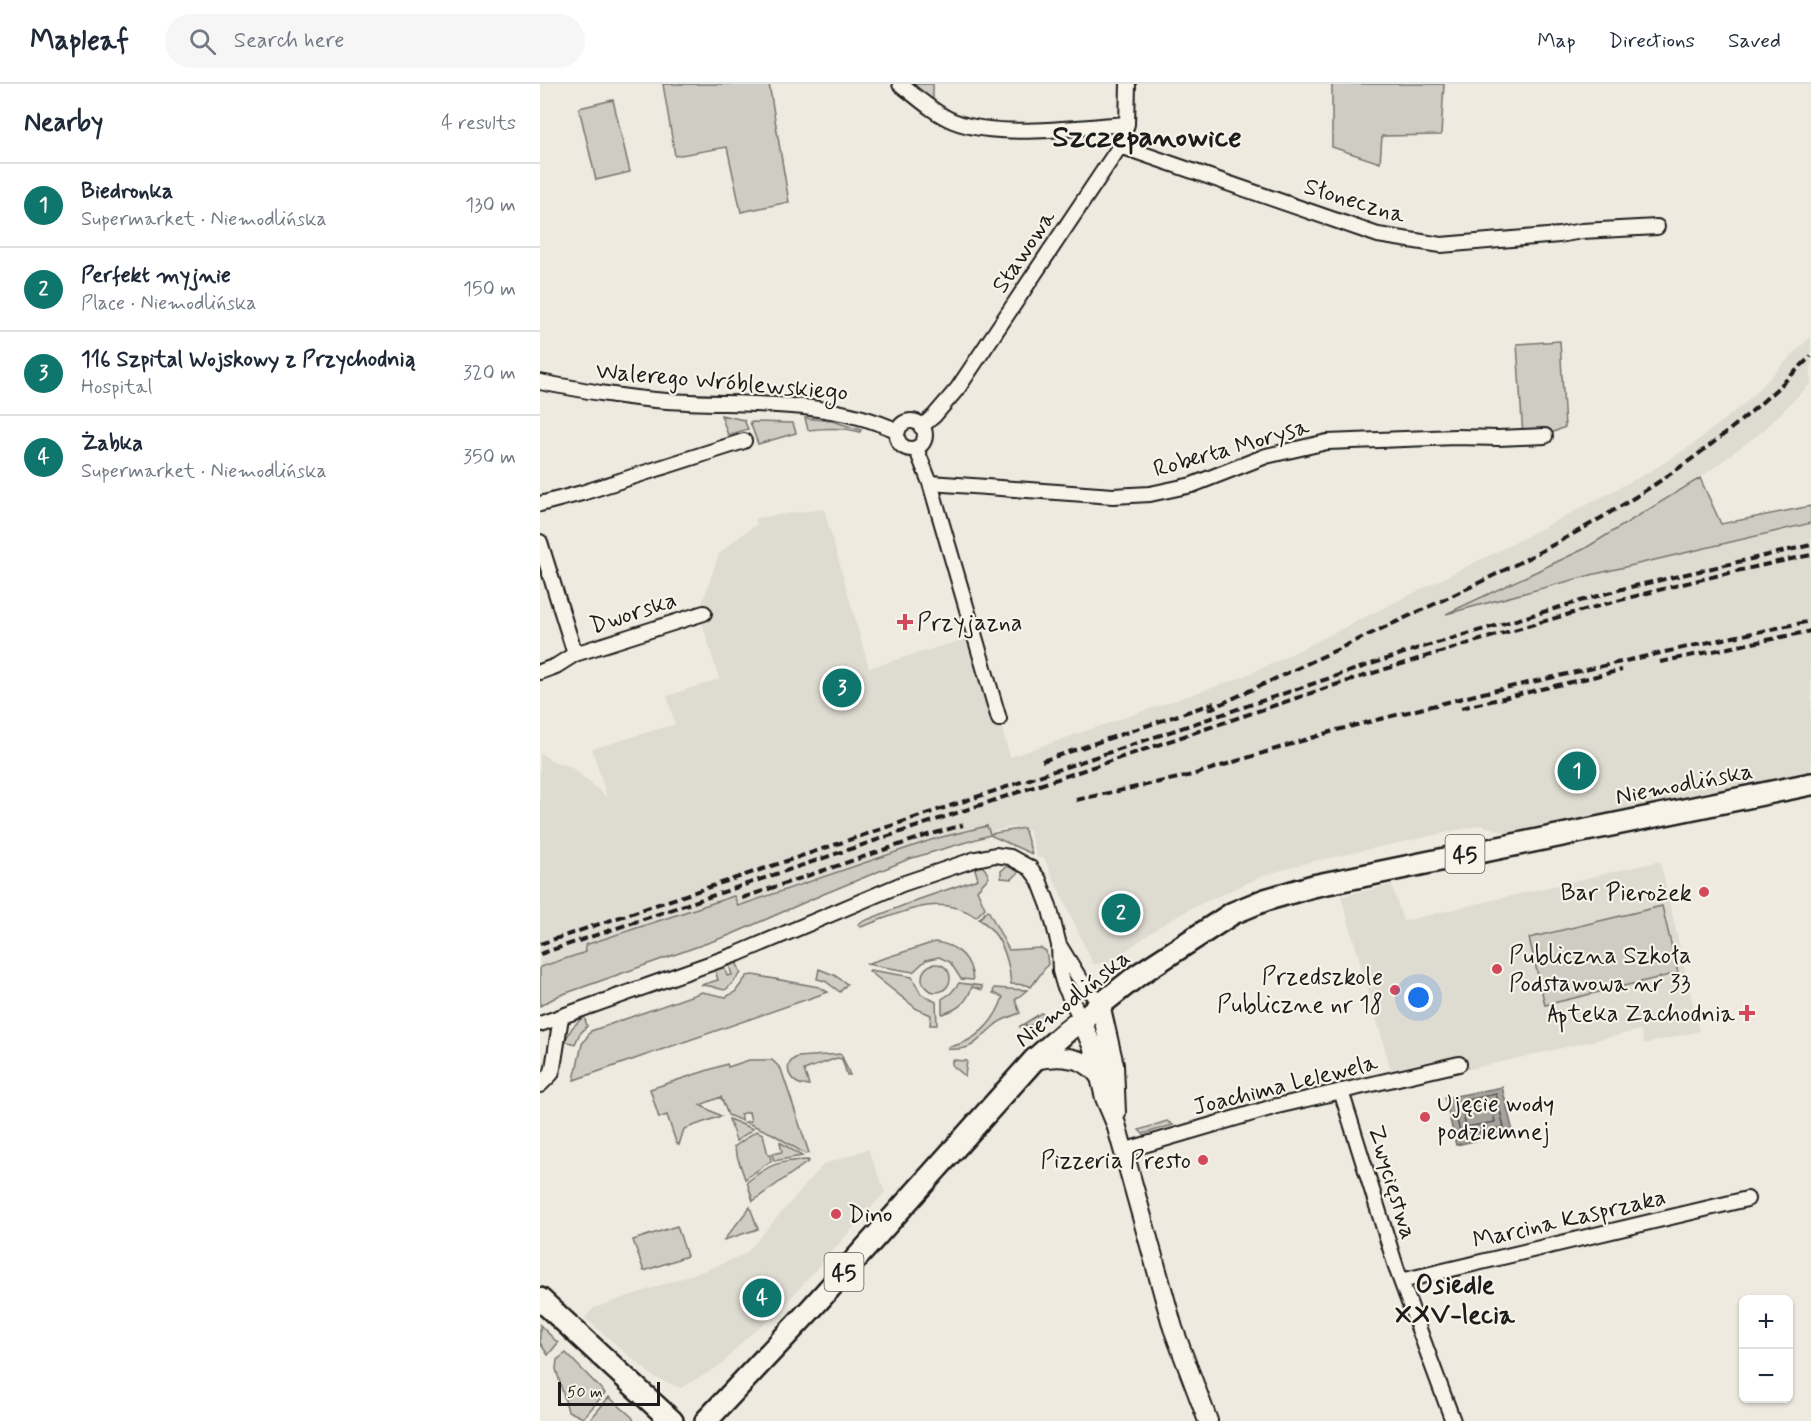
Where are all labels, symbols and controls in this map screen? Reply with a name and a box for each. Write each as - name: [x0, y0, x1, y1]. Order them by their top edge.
- search box: [165, 14, 585, 68]
- text: Mapleaf: [30, 23, 129, 60]
- icon: search: [186, 25, 219, 58]
- text: Search here: [234, 27, 344, 55]
- text: Map: [1537, 27, 1576, 55]
- text: Directions: [1609, 27, 1695, 55]
- text: Saved: [1728, 27, 1781, 55]
- text: Nearby: [24, 106, 103, 140]
- text: 4 results: [441, 110, 516, 137]
- district label: Szczepanowice: [1052, 118, 1242, 157]
- street label: Słoneczna: [1300, 171, 1410, 232]
- text: Biedronka: [81, 178, 173, 206]
- text: 1: [39, 192, 48, 219]
- text: 130 m: [465, 192, 516, 219]
- street label: Stawowa: [985, 204, 1064, 299]
- text: Supermarket · Niemodlińska: [81, 206, 327, 233]
- text: Perfekt myjnie: [81, 262, 231, 290]
- text: 2: [39, 276, 48, 303]
- text: 150 m: [463, 276, 516, 303]
- text: Place · Niemodlińska: [81, 290, 257, 317]
- text: 116 Szpital Wojskowy z Przychodnią: [81, 346, 416, 374]
- street label: Walerego Wróblewskiego: [594, 356, 849, 411]
- text: 3: [39, 360, 48, 387]
- text: 320 m: [463, 360, 516, 387]
- text: Hospital: [81, 374, 152, 401]
- street label: Roberta Morysa: [1150, 411, 1313, 485]
- text: Żabka: [81, 430, 143, 458]
- text: 4: [38, 444, 49, 471]
- text: 350 m: [463, 444, 516, 471]
- text: Supermarket · Niemodlińska: [81, 458, 327, 485]
- street label: Dworska: [586, 585, 681, 642]
- place label: Przyjazna: [917, 608, 1023, 639]
- marker: Przyjazna: [898, 615, 912, 629]
- pin: 3: [822, 666, 862, 710]
- pin: 1: [1558, 748, 1596, 794]
- street label: Niemodlińska: [1613, 756, 1756, 813]
- road number: 45: [1446, 835, 1484, 873]
- place label: Bar Pierożek: [1561, 878, 1692, 909]
- marker: Bar Pierożek: [1697, 885, 1711, 899]
- pin: 2: [1102, 890, 1140, 936]
- place label: Publiczna Szkoła Podstawowa nr 33: [1509, 941, 1692, 1000]
- street label: Niemodlińska: [1009, 943, 1137, 1055]
- place label: Przedszkole Publiczne nr 18: [1217, 962, 1383, 1021]
- marker: Publiczna Szkoła Podstawowa nr 33: [1490, 962, 1504, 976]
- marker: Przedszkole Publiczne nr 18: [1388, 983, 1402, 997]
- your location: [1404, 983, 1433, 1012]
- place label: Apteka Zachodnia: [1547, 999, 1736, 1033]
- marker: Apteka Zachodnia: [1740, 1006, 1754, 1020]
- street label: Joachima Lelewela: [1190, 1047, 1381, 1123]
- place label: Ujęcie wody podziemnej: [1437, 1089, 1554, 1148]
- marker: Ujęcie wody podziemnej: [1418, 1110, 1432, 1124]
- street label: Zwycięstwa: [1360, 1122, 1424, 1243]
- place label: Pizzeria Presto: [1040, 1146, 1191, 1177]
- marker: Pizzeria Presto: [1196, 1153, 1210, 1167]
- street label: Marcina Kasprzaka: [1470, 1182, 1669, 1257]
- place label: Dino: [848, 1200, 893, 1231]
- marker: Dino: [829, 1207, 843, 1221]
- road number: 45: [824, 1253, 864, 1291]
- district label: Osiedle XXV-lecia: [1395, 1269, 1516, 1333]
- pin: 4: [742, 1276, 782, 1320]
- map controls: [1739, 1295, 1793, 1403]
- button: +: [1739, 1295, 1793, 1349]
- button: −: [1739, 1349, 1793, 1403]
- scale bar: [558, 1379, 660, 1406]
- text: 50 m: [567, 1382, 603, 1403]

